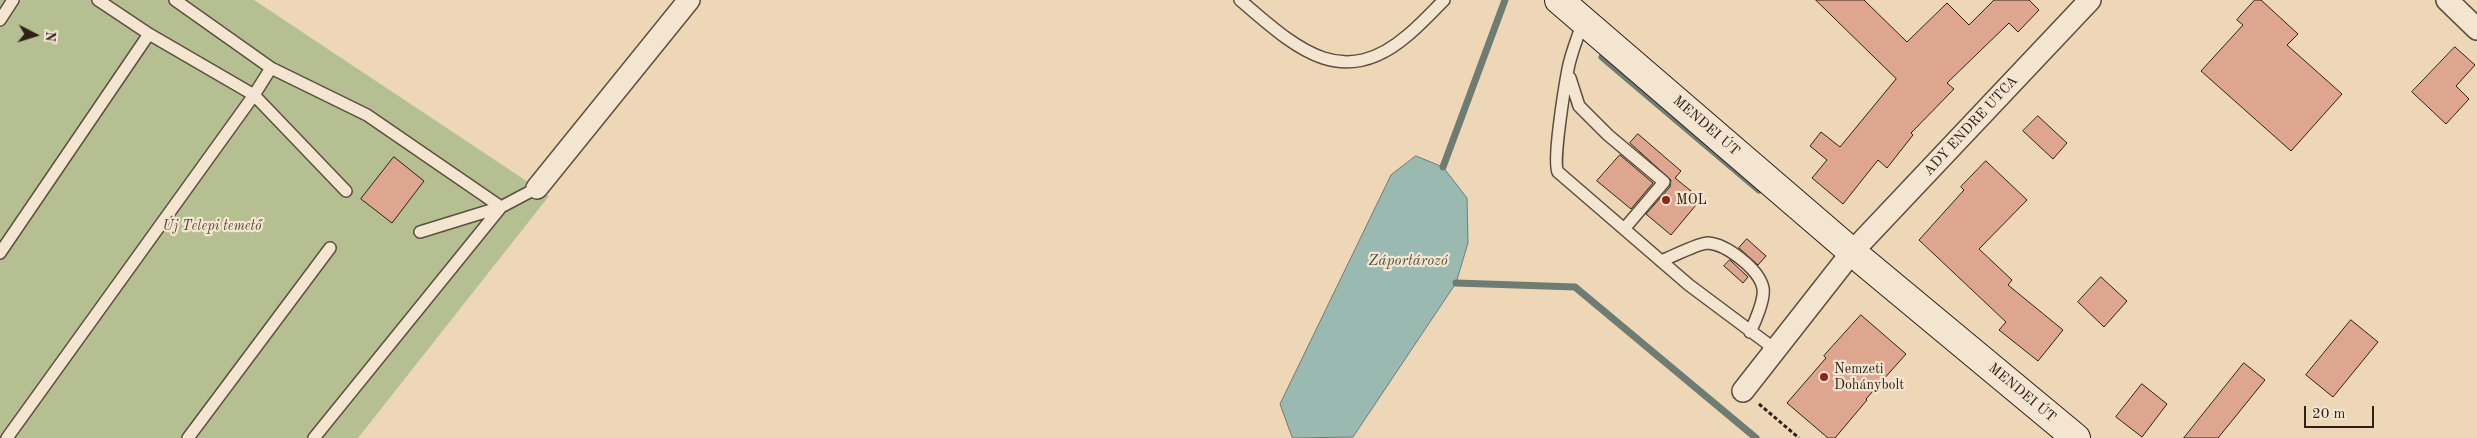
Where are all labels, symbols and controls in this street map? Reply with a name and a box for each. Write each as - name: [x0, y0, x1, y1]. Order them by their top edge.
- north arrow: [10, 10, 60, 60]
- text: N: [43, 30, 57, 42]
- street label: ADY ENDRE UTCA: [1920, 73, 2022, 179]
- street label: MENDEI ÚT: [1669, 92, 1743, 160]
- place label: MOL: [1676, 192, 1707, 208]
- marker: MOL: [1660, 194, 1672, 206]
- park label: Új Telepi temető: [162, 218, 262, 234]
- water label: Záportározó: [1368, 252, 1448, 270]
- street label: MENDEI ÚT: [1985, 360, 2059, 426]
- place label: Nemzeti Dohánybolt: [1834, 361, 1904, 394]
- marker: Nemzeti Dohánybolt: [1818, 371, 1830, 383]
- scale bar: [2307, 396, 2377, 428]
- text: 20 m: [2312, 407, 2346, 422]

